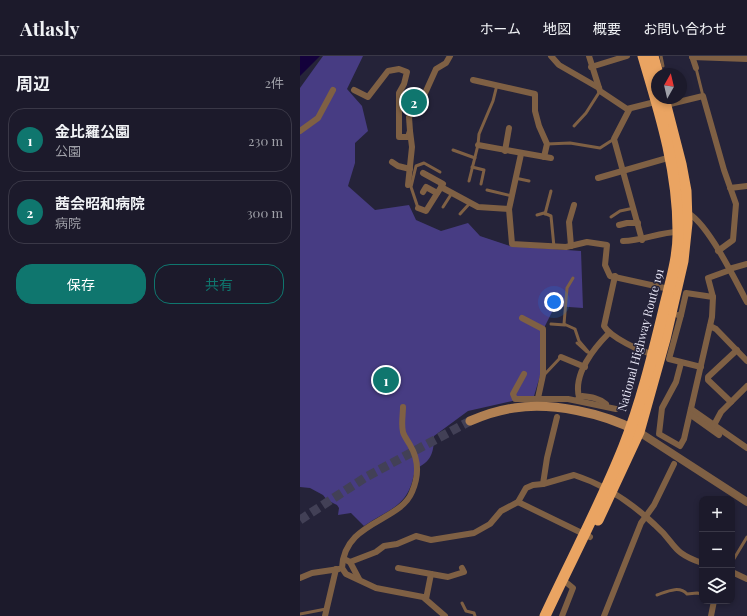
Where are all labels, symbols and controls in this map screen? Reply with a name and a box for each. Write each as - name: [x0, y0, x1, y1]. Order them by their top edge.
- text: Atlasly: [20, 15, 80, 41]
- text: ホーム: [479, 19, 521, 38]
- text: 地図: [543, 19, 571, 38]
- text: 概要: [593, 19, 621, 38]
- text: お問い合わせ: [643, 19, 727, 38]
- north arrow: [651, 68, 687, 104]
- text: 周辺: [16, 72, 50, 94]
- text: 2件: [265, 74, 284, 91]
- pin: 2: [401, 87, 427, 117]
- text: 金比羅公園: [55, 121, 130, 141]
- text: 1: [28, 132, 32, 149]
- text: 230 m: [248, 132, 283, 149]
- text: 公園: [55, 142, 81, 159]
- text: 茜会昭和病院: [55, 193, 145, 213]
- text: 2: [27, 204, 33, 221]
- text: 300 m: [247, 204, 283, 221]
- text: 病院: [55, 214, 81, 231]
- button: 保存: [16, 264, 146, 304]
- button: 共有: [154, 264, 284, 304]
- street label: National Highway Route 191: [613, 266, 667, 413]
- your location: [544, 292, 564, 312]
- pin: 1: [373, 365, 399, 395]
- map controls: [699, 496, 735, 604]
- button: +: [699, 496, 735, 532]
- button: −: [699, 532, 735, 568]
- button: layers: [699, 568, 735, 604]

